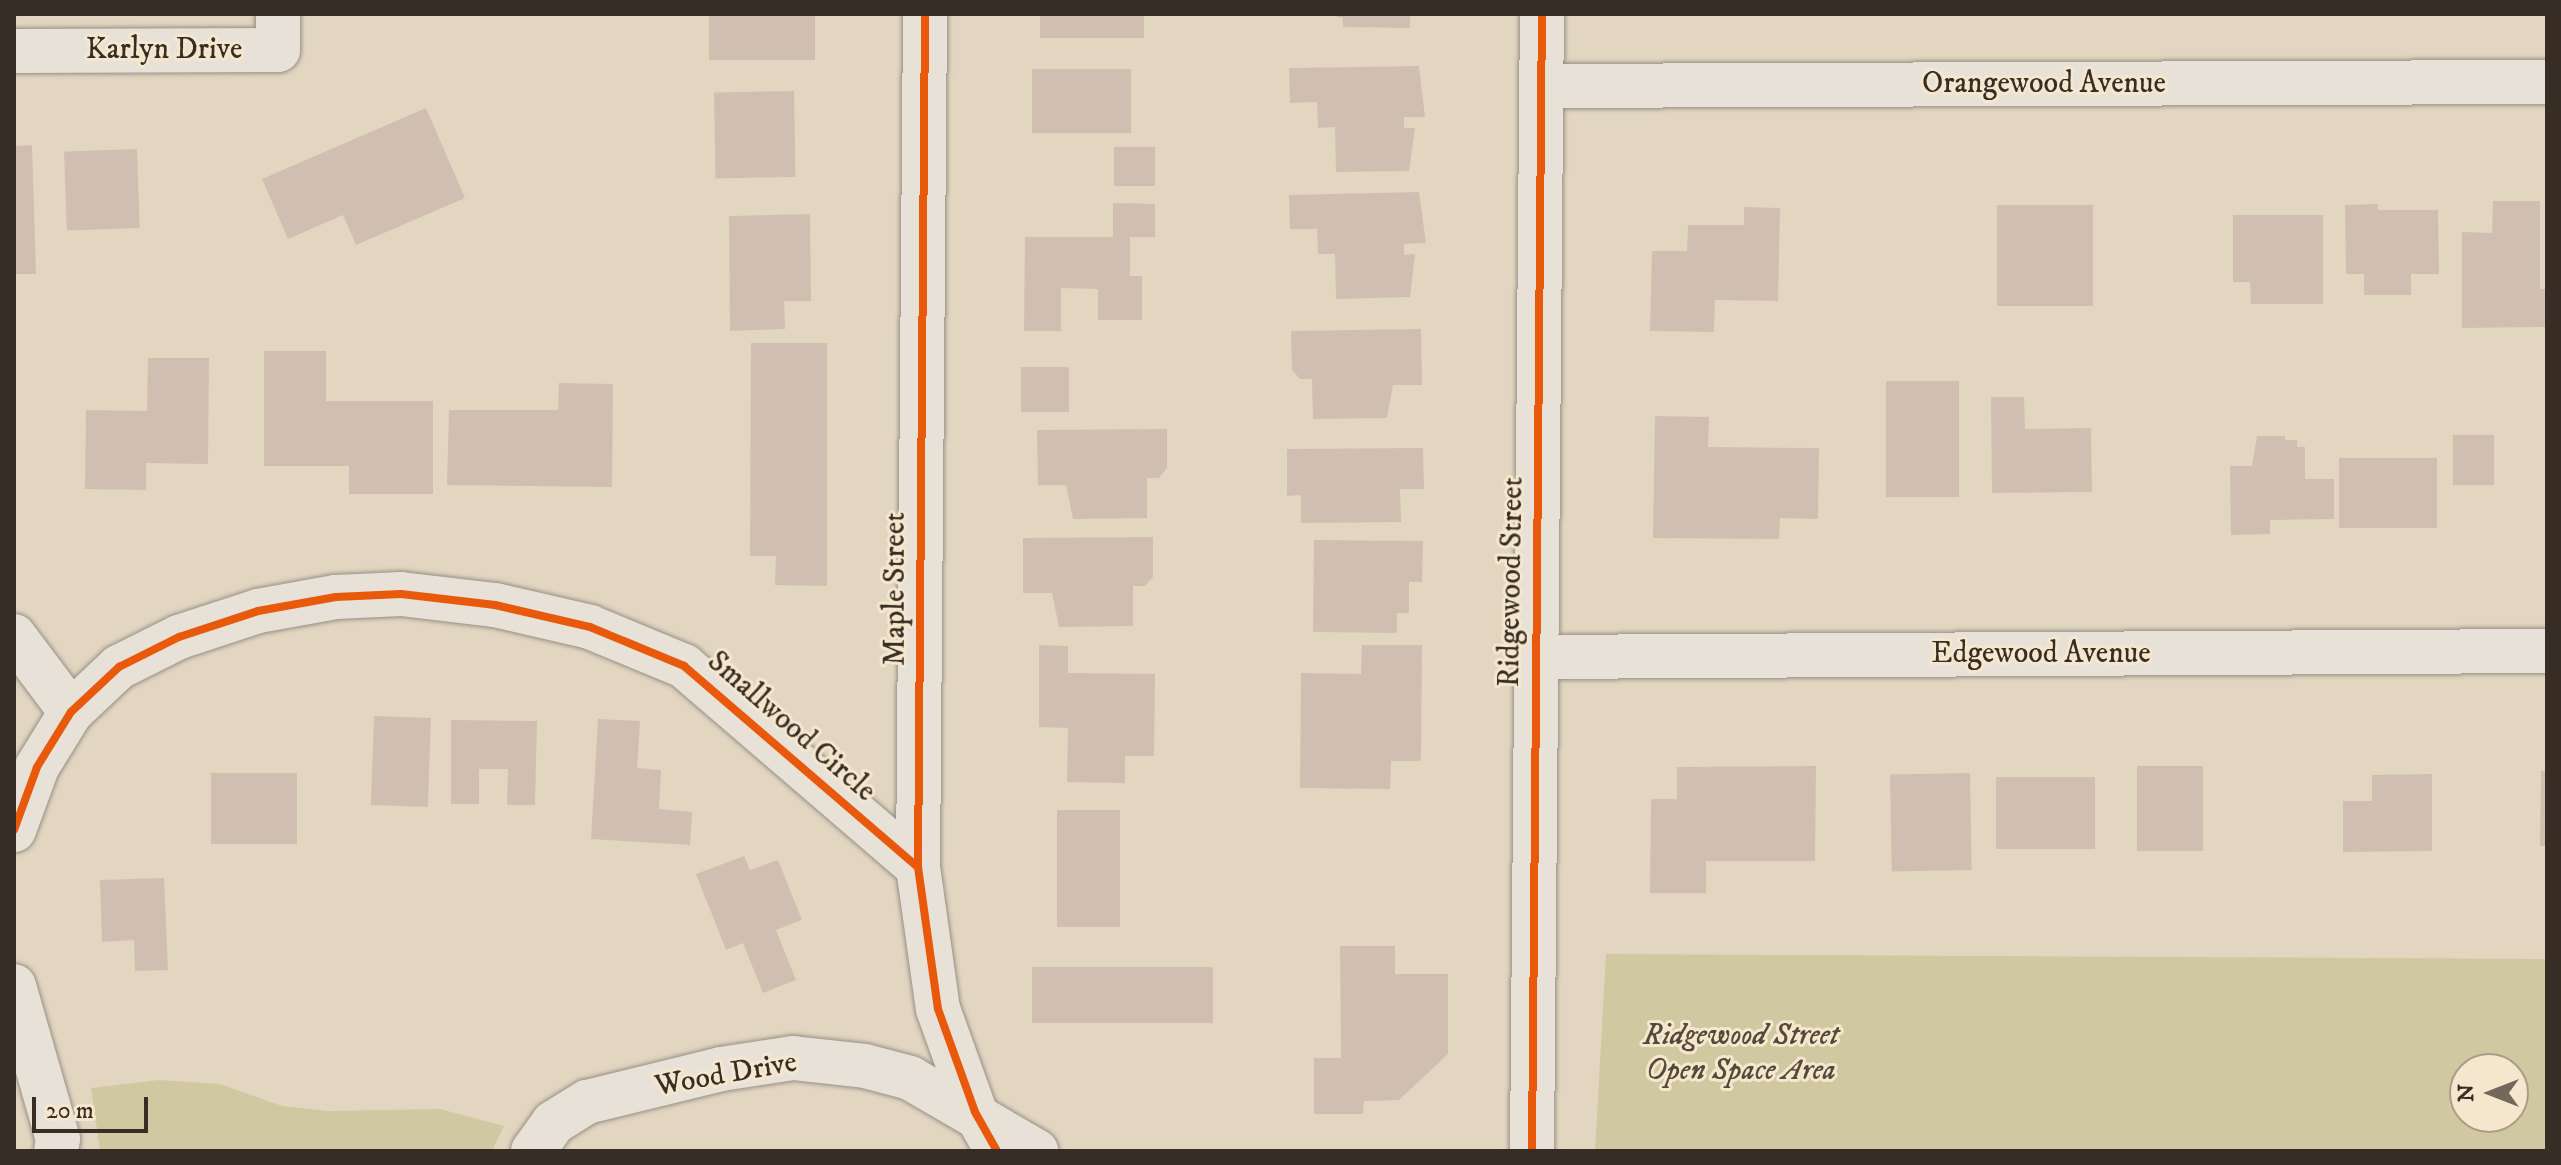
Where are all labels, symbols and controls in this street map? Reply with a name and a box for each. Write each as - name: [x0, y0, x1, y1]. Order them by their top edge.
- street label: Karlyn Drive: [86, 32, 242, 68]
- street label: Orangewood Avenue: [1922, 66, 2166, 102]
- street label: Ridgewood Street: [1492, 477, 1532, 687]
- street label: Maple Street: [878, 512, 914, 666]
- street label: Edgewood Avenue: [1931, 636, 2151, 672]
- street label: Smallwood Circle: [699, 644, 883, 810]
- park label: Ridgewood Street Open Space Area: [1643, 1018, 1839, 1088]
- street label: Wood Drive: [652, 1045, 800, 1105]
- north arrow: [2449, 1053, 2529, 1133]
- scale bar: [36, 1081, 152, 1131]
- text: N: [2453, 1084, 2480, 1102]
- text: 20 m: [46, 1096, 94, 1126]

